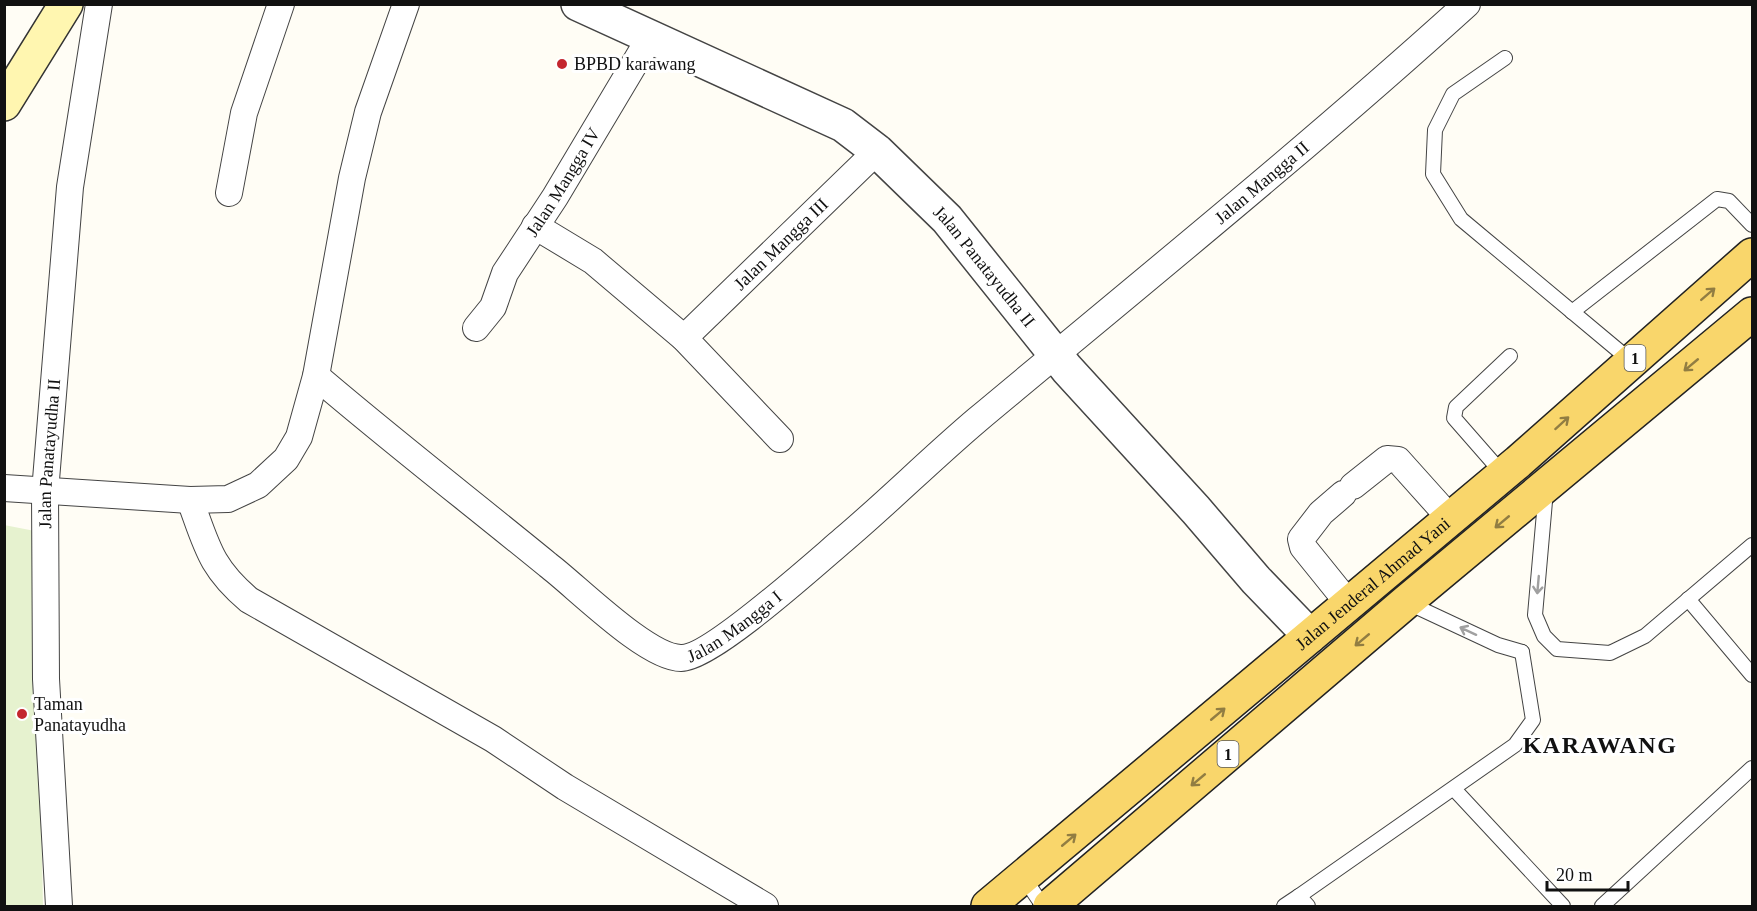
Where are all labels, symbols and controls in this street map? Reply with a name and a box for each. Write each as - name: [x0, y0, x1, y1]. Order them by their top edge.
- place label: BPBD karawang: [574, 54, 695, 74]
- marker: BPBD karawang: [555, 57, 569, 71]
- street label: Jalan Mangga IV: [522, 124, 604, 240]
- street label: Jalan Mangga II: [1211, 137, 1313, 228]
- street label: Jalan Mangga III: [730, 194, 832, 294]
- street label: Jalan Panatayudha II: [929, 202, 1039, 331]
- one-way arrow: [1700, 287, 1715, 301]
- road number: 1: [1624, 345, 1646, 371]
- one-way arrow: [1683, 358, 1699, 371]
- street label: Jalan Panatayudha II: [35, 378, 64, 528]
- one-way arrow: [1554, 416, 1569, 430]
- street label: Jalan Jenderal Ahmad Yani: [1292, 513, 1454, 654]
- one-way arrow: [1494, 516, 1510, 529]
- one-way arrow: [1532, 574, 1543, 594]
- street label: Jalan Mangga I: [684, 587, 786, 666]
- one-way arrow: [1460, 624, 1478, 636]
- one-way arrow: [1355, 633, 1370, 647]
- place label: Taman Panatayudha: [34, 694, 126, 735]
- marker: Taman Panatayudha: [15, 707, 29, 721]
- one-way arrow: [1210, 707, 1225, 721]
- district label: KARAWANG: [1523, 732, 1677, 758]
- road number: 1: [1218, 741, 1238, 767]
- one-way arrow: [1191, 773, 1206, 787]
- one-way arrow: [1061, 834, 1077, 847]
- scale bar: [1547, 854, 1628, 892]
- text: 20 m: [1556, 865, 1593, 885]

